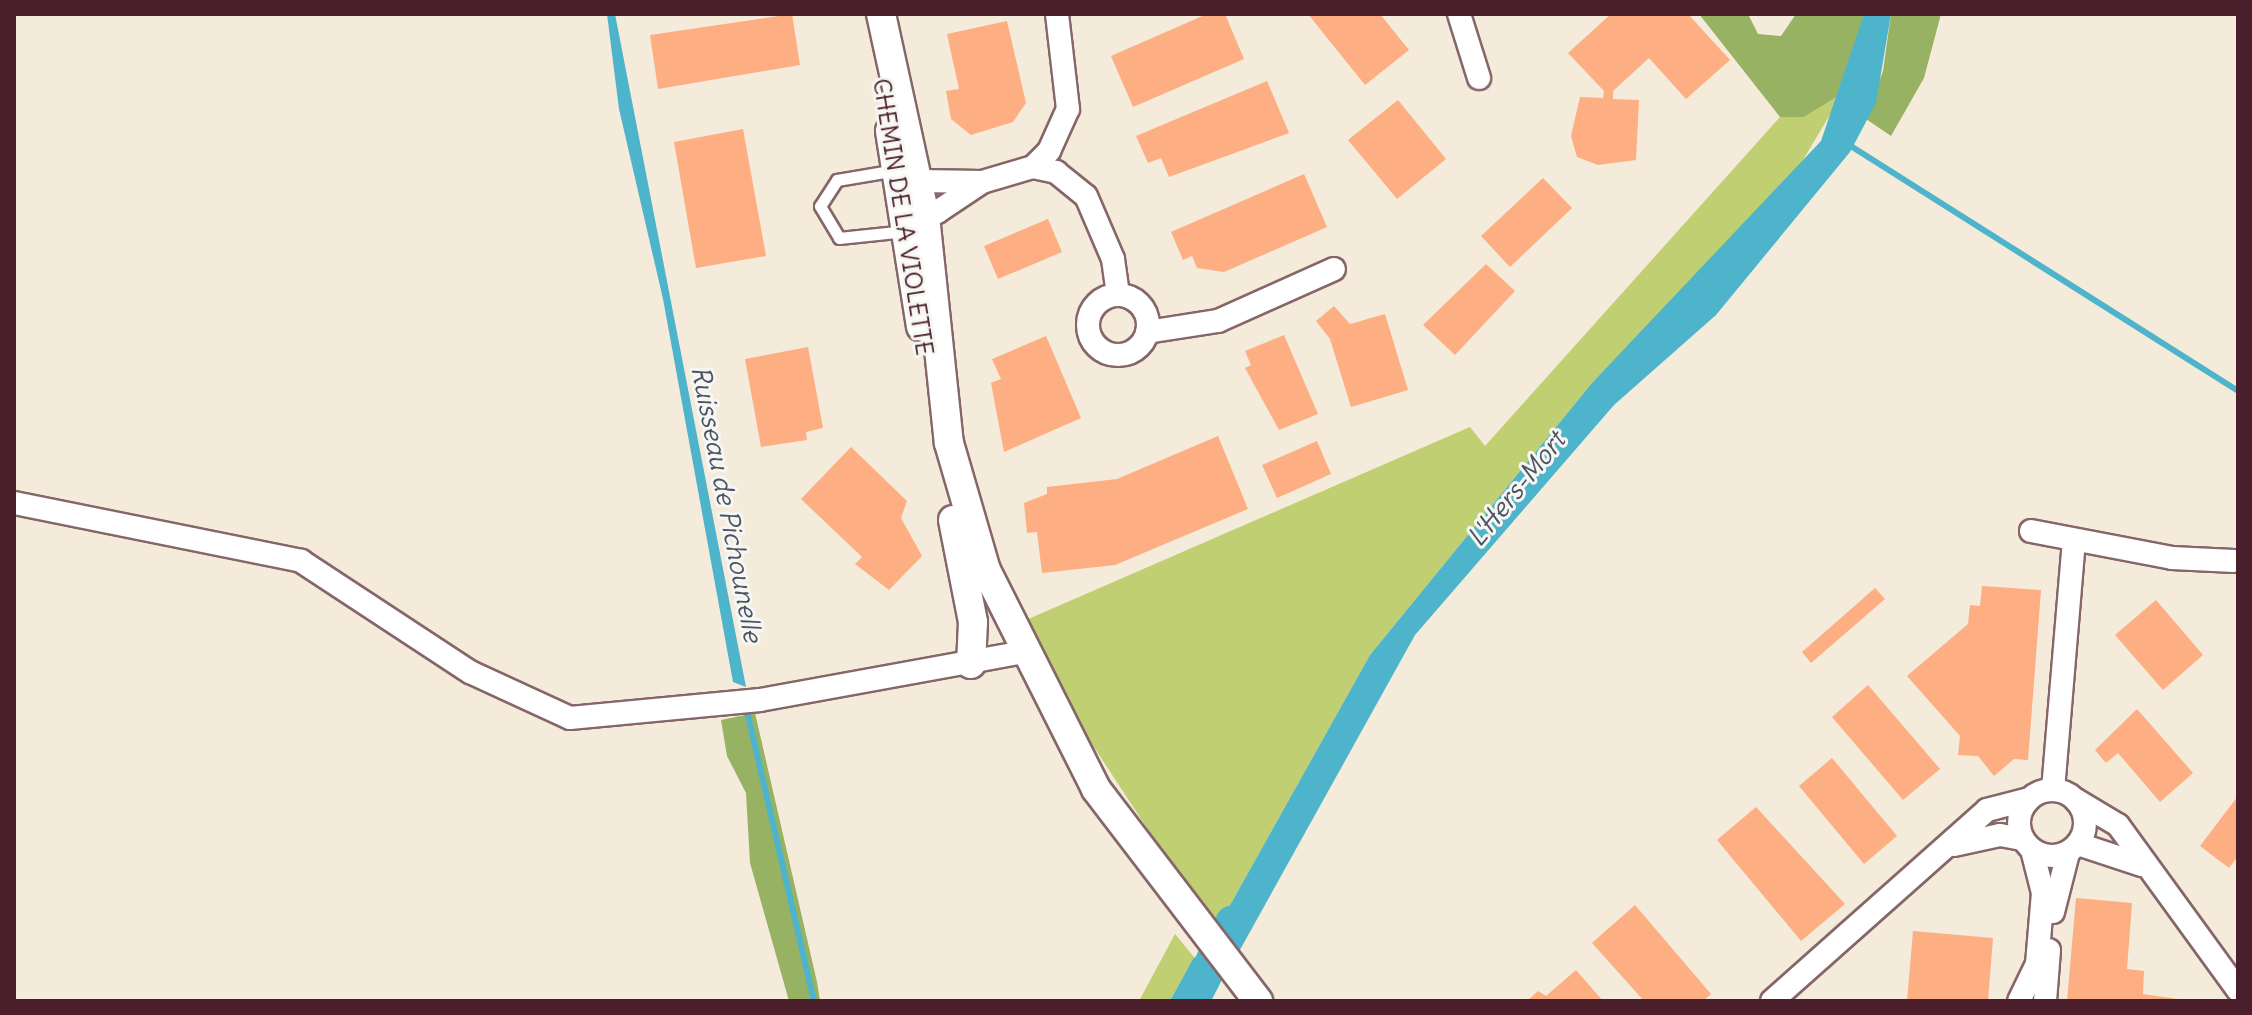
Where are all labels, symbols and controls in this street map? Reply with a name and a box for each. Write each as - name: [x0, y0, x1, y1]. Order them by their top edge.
- street label: CHEMIN DE LA VIOLETTE: [867, 76, 939, 358]
- water label: Ruisseau de Pichounelle: [685, 363, 769, 645]
- water label: L'Hers-Mort: [1461, 426, 1571, 552]

